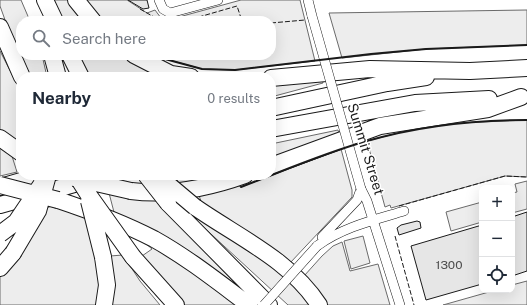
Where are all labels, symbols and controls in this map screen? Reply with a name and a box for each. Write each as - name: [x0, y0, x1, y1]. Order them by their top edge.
- search box: [16, 16, 276, 60]
- icon: search: [30, 27, 52, 49]
- text: Search here: [62, 30, 146, 47]
- text: Nearby: [32, 88, 91, 108]
- text: 0 results: [207, 91, 260, 106]
- street label: Summit Street: [344, 101, 388, 197]
- map controls: [479, 185, 515, 293]
- button: +: [479, 185, 515, 221]
- button: −: [479, 221, 515, 257]
- button: locate: [479, 257, 515, 293]
- house number: 1300: [436, 258, 462, 272]

